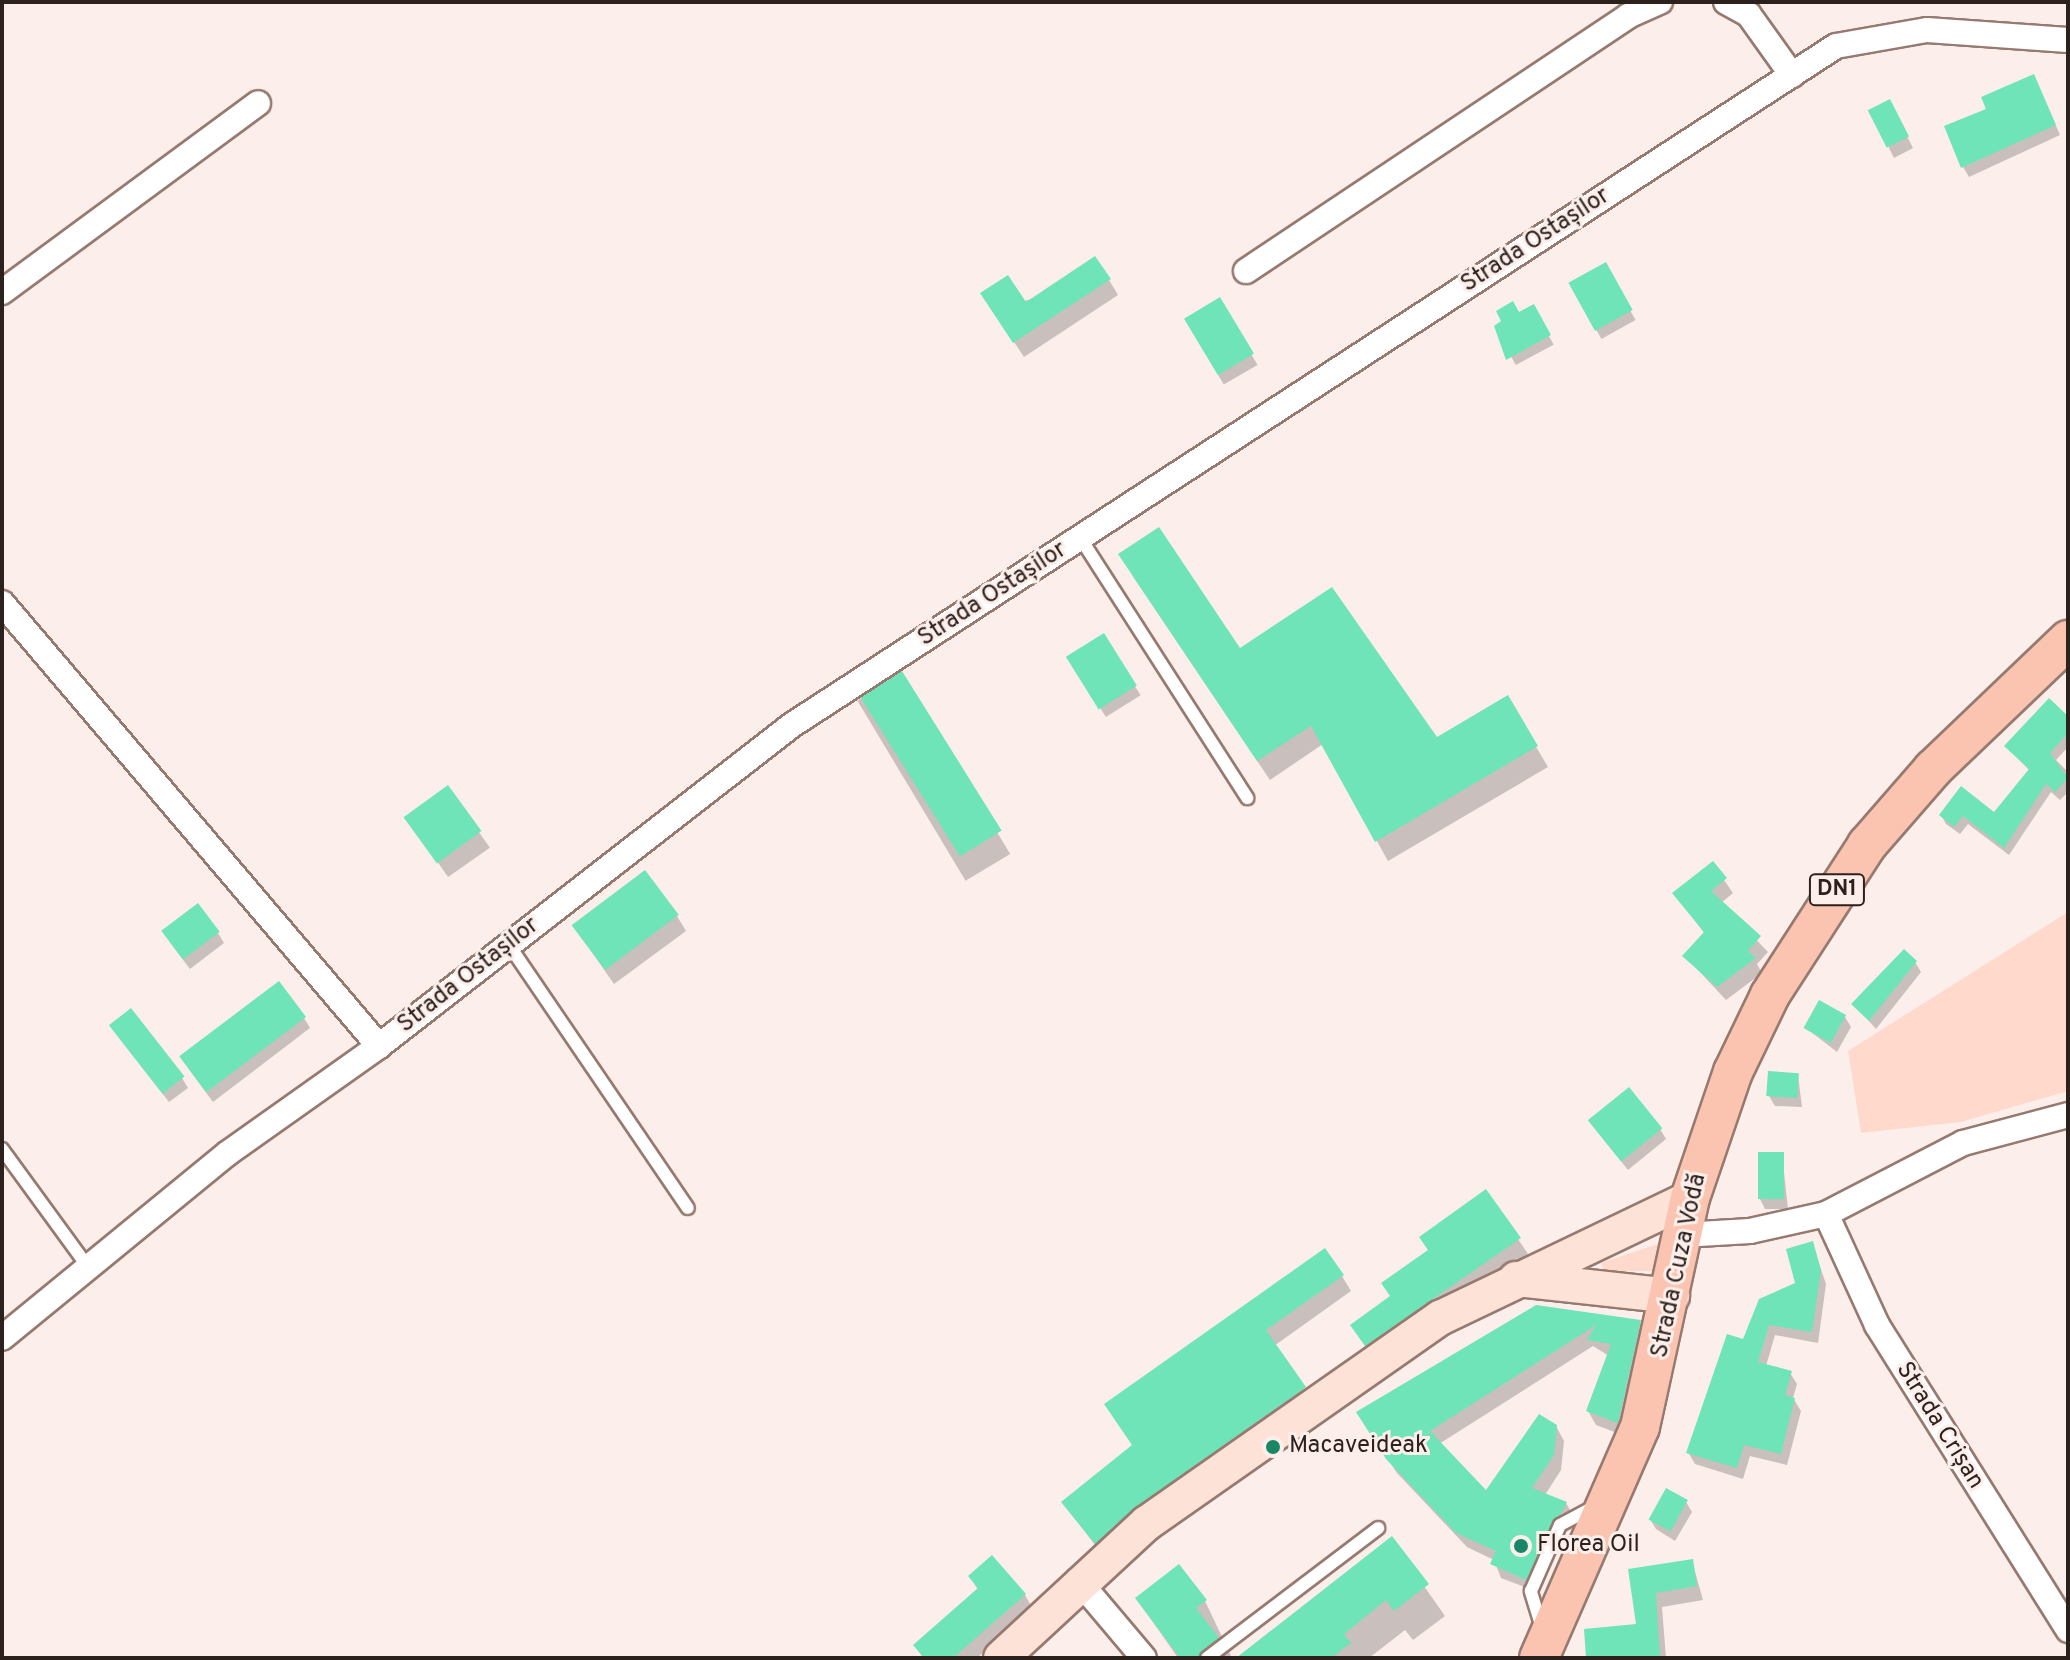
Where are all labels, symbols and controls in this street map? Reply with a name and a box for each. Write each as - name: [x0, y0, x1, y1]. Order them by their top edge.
- street label: Strada Ostașilor: [1456, 182, 1616, 300]
- street label: Strada Ostașilor: [913, 536, 1073, 654]
- road number: DN1: [1807, 872, 1867, 908]
- street label: Strada Ostașilor: [393, 912, 545, 1040]
- street label: Strada Cuza Vodă: [1646, 1171, 1714, 1361]
- street label: Strada Crișan: [1889, 1357, 1989, 1495]
- place label: Macaveideak: [1289, 1433, 1428, 1461]
- marker: Macaveideak: [1264, 1438, 1282, 1456]
- place label: Florea Oil: [1537, 1532, 1640, 1560]
- marker: Florea Oil: [1512, 1537, 1530, 1555]

